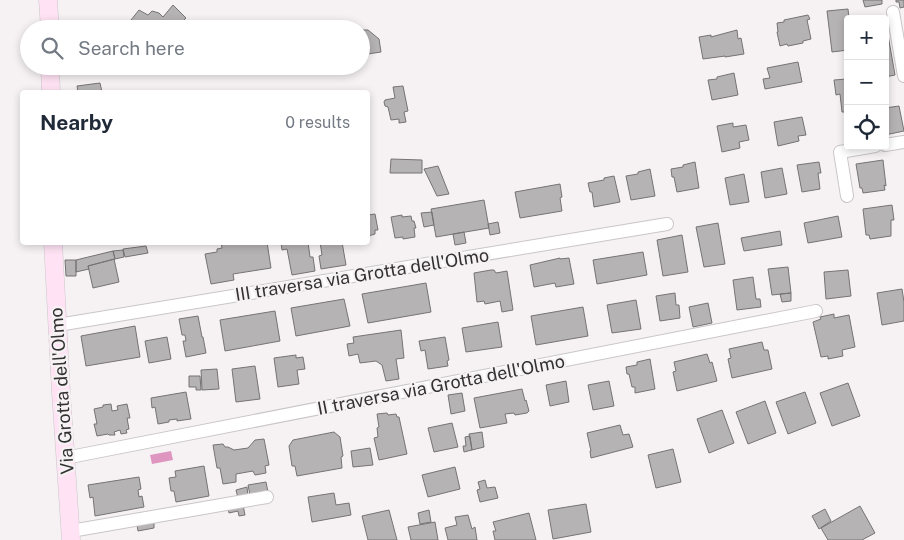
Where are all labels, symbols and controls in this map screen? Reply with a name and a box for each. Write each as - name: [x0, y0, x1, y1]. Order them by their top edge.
- map controls: [844, 15, 889, 150]
- button: +: [844, 15, 889, 60]
- search box: [20, 20, 370, 75]
- icon: search: [38, 34, 66, 62]
- text: Search here: [78, 37, 185, 59]
- button: −: [844, 60, 889, 105]
- button: locate: [844, 105, 889, 150]
- text: Nearby: [40, 110, 113, 135]
- text: 0 results: [285, 113, 350, 132]
- street label: III traversa via Grotta dell'Olmo: [233, 244, 490, 305]
- street label: Via Grotta dell'Olmo: [45, 307, 78, 475]
- street label: II traversa via Grotta dell'Olmo: [315, 350, 566, 419]

